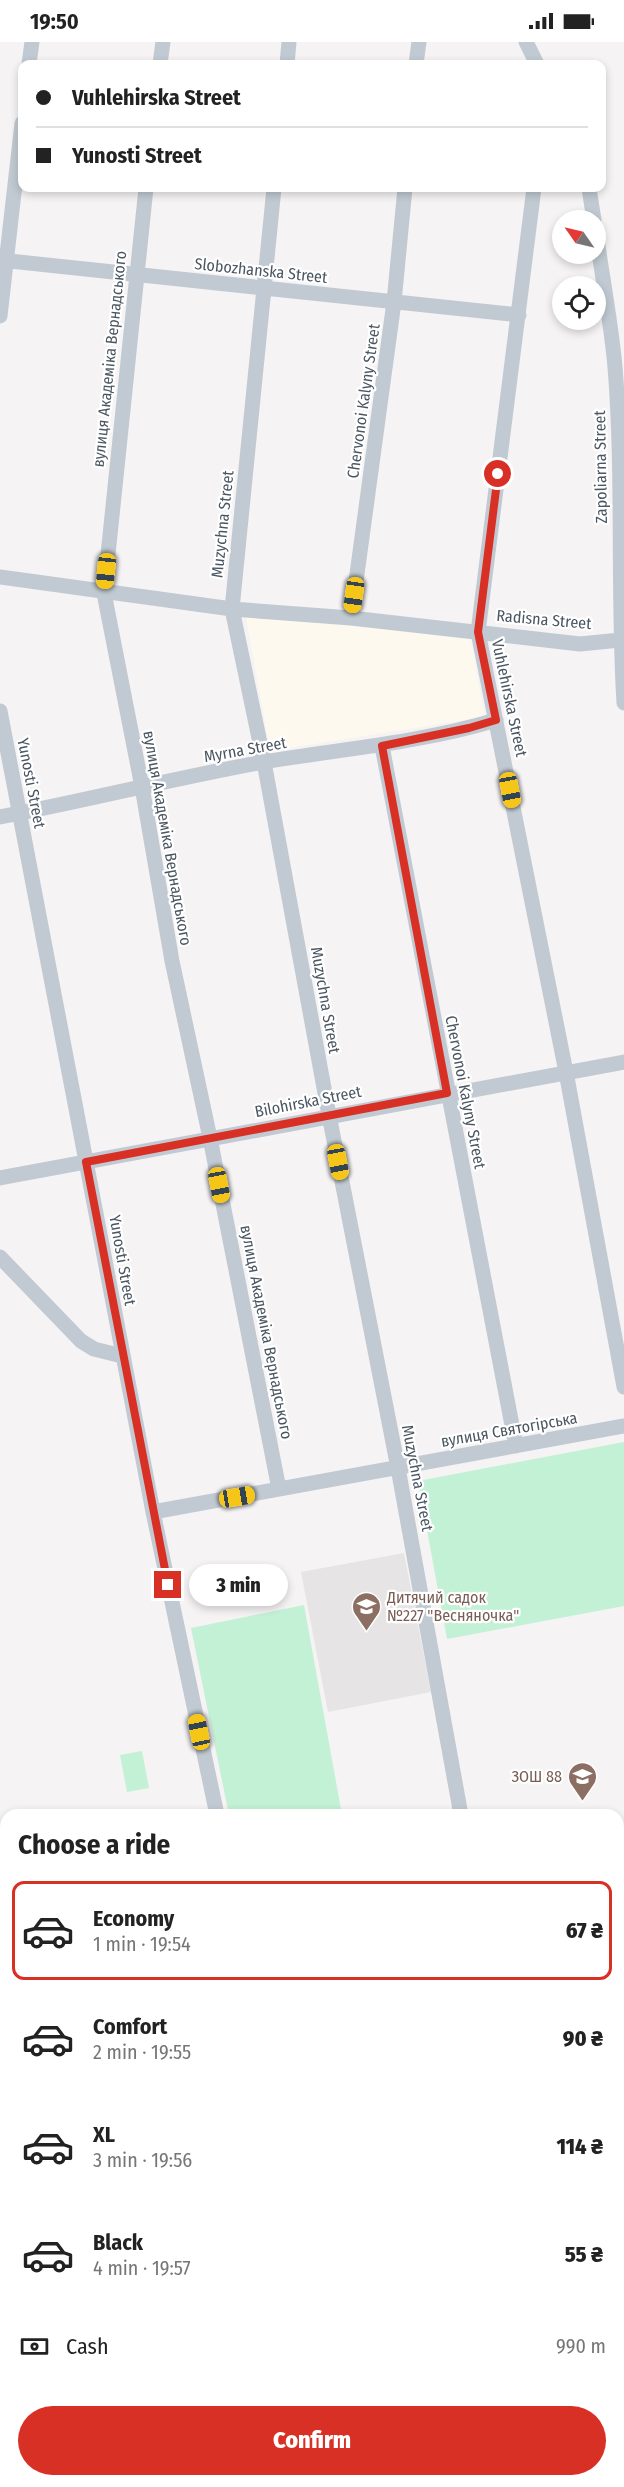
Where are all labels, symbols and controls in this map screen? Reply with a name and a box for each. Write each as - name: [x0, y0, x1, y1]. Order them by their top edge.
- text: 19:50: [30, 8, 79, 35]
- text: Vuhlehirska Street: [72, 84, 241, 111]
- text: Yunosti Street: [72, 142, 202, 169]
- north arrow: [552, 210, 606, 264]
- map controls: [552, 210, 606, 330]
- street label: вулиця Академіка Вернадського: [89, 250, 130, 468]
- street label: Slobozhanska Street: [194, 254, 329, 287]
- button: locate: [552, 276, 606, 330]
- street label: Chervonoi Kalyny Street: [343, 322, 384, 480]
- street label: Zapoliarna Street: [590, 410, 611, 524]
- route start: [484, 460, 511, 487]
- street label: Muzychna Street: [207, 469, 238, 579]
- car: [95, 552, 117, 590]
- car: [343, 576, 365, 614]
- street label: Radisna Street: [496, 606, 593, 633]
- street label: Vuhlehirska Street: [488, 638, 531, 759]
- street label: вулиця Академіка Вернадського: [139, 729, 196, 947]
- street label: Myrna Street: [202, 733, 289, 766]
- street label: Yunosti Street: [13, 736, 50, 831]
- car: [498, 771, 522, 809]
- street label: Muzychna Street: [307, 945, 344, 1056]
- street label: Chervonoi Kalyny Street: [441, 1014, 490, 1171]
- street label: Bilohirska Street: [253, 1082, 364, 1121]
- car: [326, 1143, 350, 1181]
- car: [207, 1166, 231, 1204]
- street label: Yunosti Street: [105, 1213, 140, 1308]
- street label: вулиця Академіка Вернадського: [236, 1223, 297, 1441]
- street label: вулиця Святогірська: [439, 1408, 579, 1451]
- street label: Muzychna Street: [398, 1423, 437, 1534]
- car: [218, 1485, 256, 1509]
- callout: 3 min: [189, 1564, 288, 1606]
- route end: [154, 1571, 181, 1598]
- text: 3 min: [216, 1573, 261, 1597]
- place label: Дитячий садок №227 "Весняночка": [386, 1588, 519, 1625]
- school or university icon: Дитячий садок №227 "Весняночка": [350, 1590, 382, 1632]
- car: [186, 1713, 212, 1751]
- school or university icon: ЗОШ 88: [567, 1760, 599, 1802]
- place label: ЗОШ 88: [511, 1767, 562, 1786]
- text: Choose a ride: [18, 1829, 170, 1861]
- icon: car: [21, 1904, 75, 1958]
- text: Economy: [93, 1905, 174, 1932]
- text: 67 ₴: [566, 1917, 603, 1944]
- text: 1 min · 19:54: [93, 1932, 191, 1956]
- icon: car: [21, 2012, 75, 2066]
- text: Comfort: [93, 2013, 167, 2040]
- text: 90 ₴: [563, 2025, 603, 2052]
- text: 2 min · 19:55: [93, 2040, 191, 2064]
- icon: car: [21, 2120, 75, 2174]
- text: XL: [93, 2121, 115, 2148]
- text: 114 ₴: [556, 2133, 603, 2160]
- text: 3 min · 19:56: [93, 2148, 192, 2172]
- icon: car: [21, 2228, 75, 2282]
- text: Black: [93, 2229, 143, 2256]
- text: 55 ₴: [565, 2241, 603, 2268]
- text: 4 min · 19:57: [93, 2256, 191, 2280]
- icon: cash: [18, 2330, 51, 2363]
- text: Cash: [66, 2333, 109, 2360]
- text: 990 m: [556, 2334, 606, 2358]
- button: Confirm: [18, 2406, 606, 2475]

